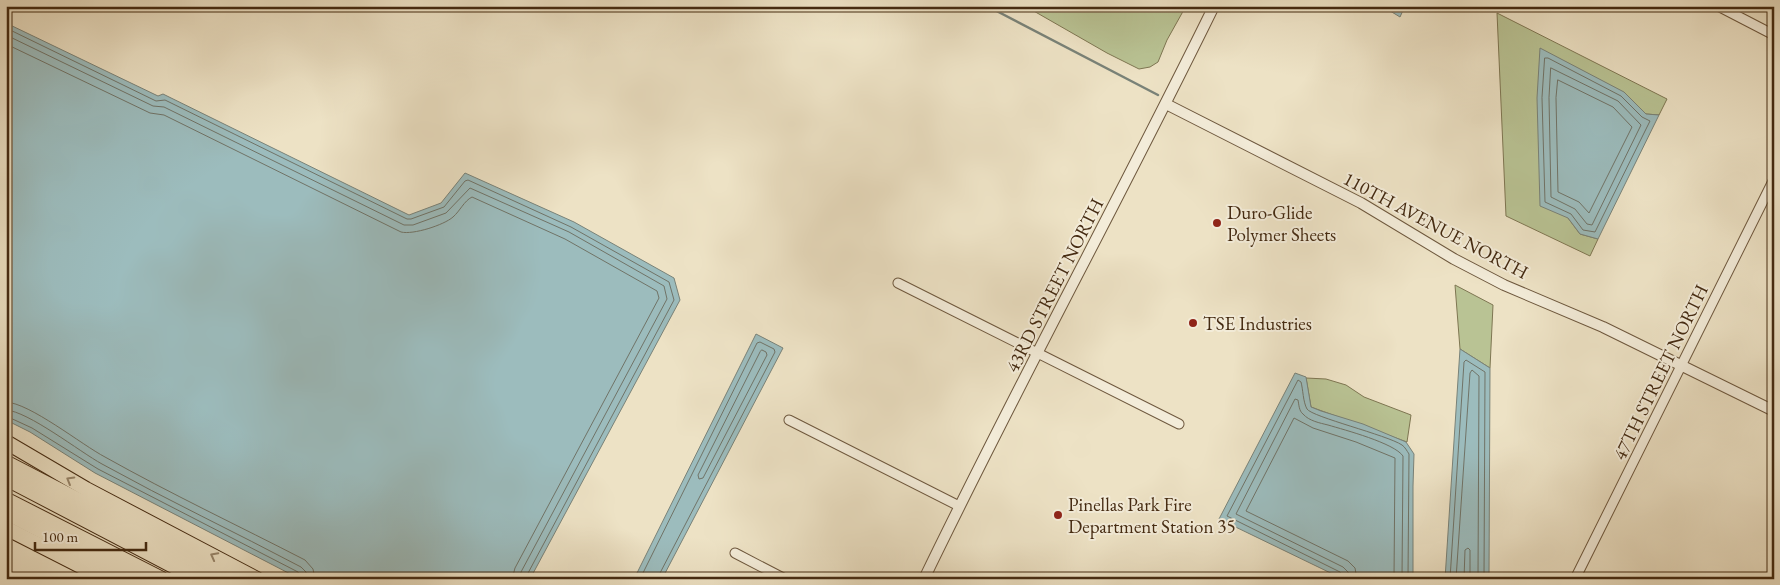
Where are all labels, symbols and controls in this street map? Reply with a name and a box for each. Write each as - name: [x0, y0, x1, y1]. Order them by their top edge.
- street label: 110TH AVENUE NORTH: [1339, 166, 1533, 285]
- street label: 43RD STREET NORTH: [1000, 194, 1109, 377]
- place label: Duro-Glide Polymer Sheets: [1227, 200, 1336, 247]
- marker: Duro-Glide Polymer Sheets: [1211, 217, 1223, 229]
- street label: 47TH STREET NORTH: [1607, 280, 1714, 464]
- place label: TSE Industries: [1203, 311, 1312, 336]
- marker: TSE Industries: [1187, 317, 1199, 329]
- one-way arrow: [67, 476, 76, 486]
- place label: Pinellas Park Fire Department Station 35: [1068, 492, 1236, 539]
- marker: Pinellas Park Fire Department Station 35: [1052, 509, 1064, 521]
- scale bar: [35, 520, 146, 552]
- text: 100 m: [42, 527, 79, 546]
- one-way arrow: [210, 552, 219, 562]

